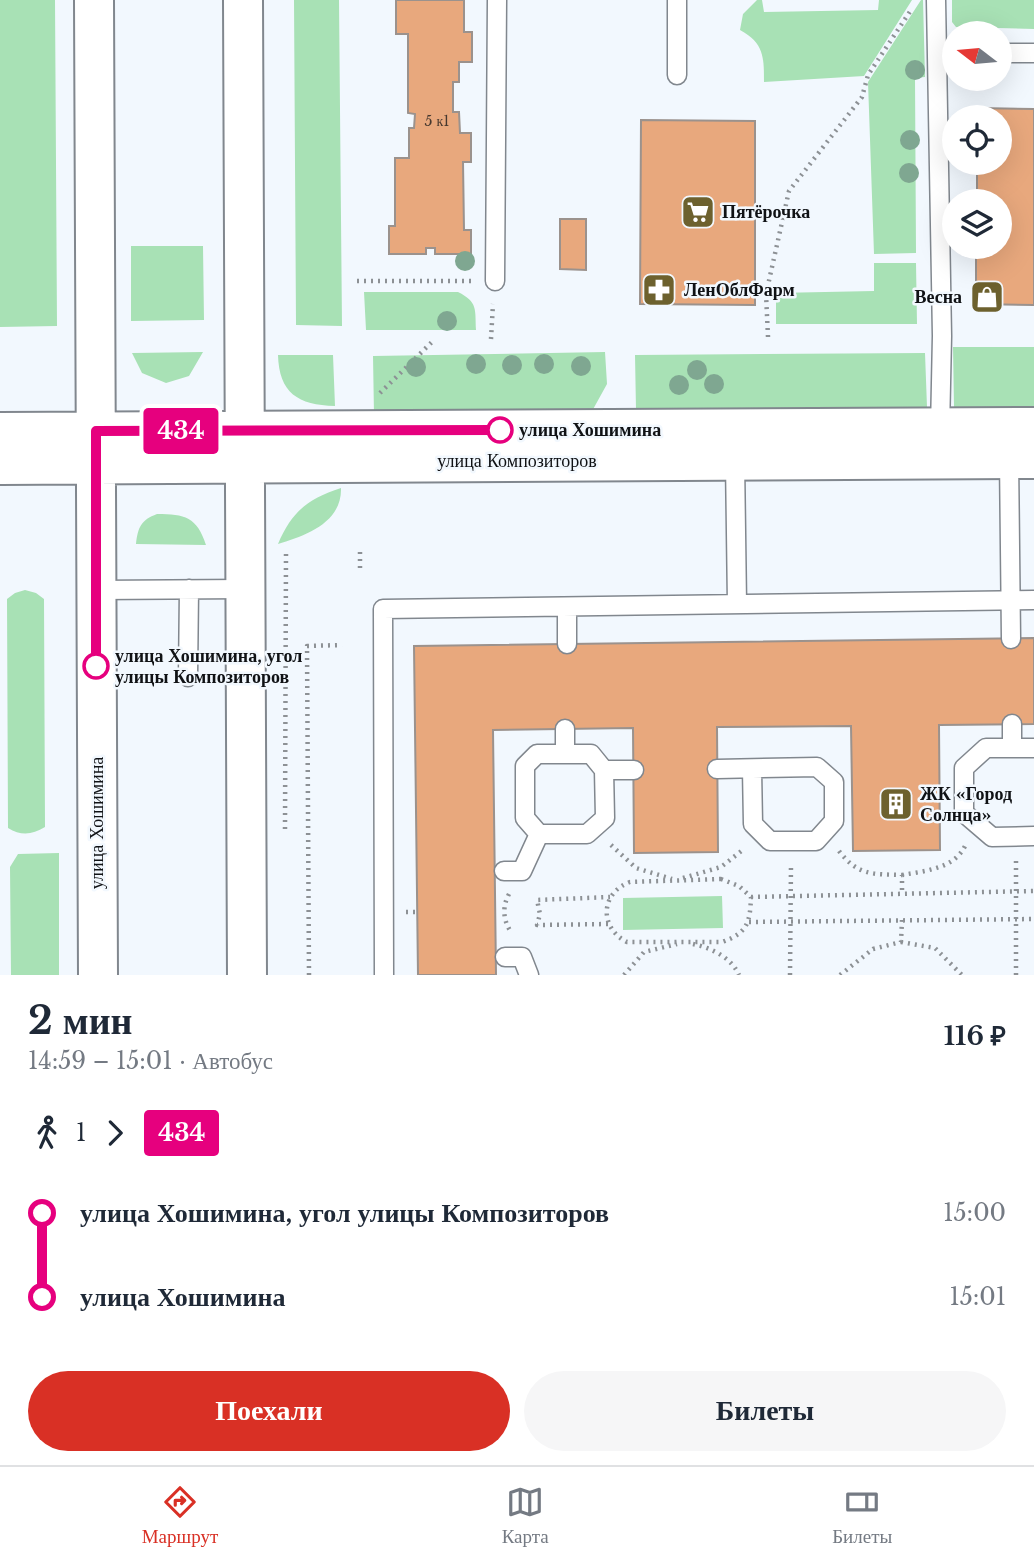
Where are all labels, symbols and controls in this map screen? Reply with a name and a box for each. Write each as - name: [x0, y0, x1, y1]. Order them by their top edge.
- north arrow: [942, 21, 1012, 91]
- map controls: [942, 21, 1012, 259]
- button: locate: [942, 105, 1012, 175]
- house number: 5 к1: [424, 112, 450, 130]
- button: layers: [942, 189, 1012, 259]
- supermarket icon: Пятёрочка: [679, 193, 717, 231]
- place label: Пятёрочка: [722, 201, 810, 223]
- pharmacy icon: ЛенОблФарм: [640, 271, 678, 309]
- shop icon: Весна: [968, 278, 1006, 316]
- place label: ЛенОблФарм: [684, 279, 795, 301]
- place label: Весна: [914, 286, 962, 308]
- line badge: 434: [141, 408, 221, 454]
- text: 434: [157, 416, 205, 445]
- marker: улица Хошимина: [487, 417, 513, 443]
- place label: улица Хошимина: [519, 419, 661, 441]
- street label: улица Композиторов: [437, 450, 597, 472]
- place label: улица Хошимина, угол улицы Композиторов: [115, 645, 302, 688]
- marker: улица Хошимина, угол улицы Композиторов: [83, 653, 109, 679]
- street label: улица Хошимина: [86, 757, 108, 889]
- place label: ЖК «Город Солнца»: [920, 783, 1012, 826]
- building icon: ЖК «Город Солнца»: [877, 785, 915, 823]
- text: 2 мин: [28, 997, 133, 1044]
- text: 116 ₽: [944, 1020, 1006, 1052]
- text: 14:59 – 15:01 · Автобус: [28, 1047, 273, 1075]
- icon: walk: [28, 1114, 66, 1152]
- icon: forward: [96, 1114, 134, 1152]
- text: 434: [158, 1118, 205, 1147]
- text: 1: [76, 1119, 86, 1147]
- text: улица Хошимина, угол улицы Композиторов: [80, 1197, 609, 1229]
- text: 15:00: [943, 1199, 1006, 1227]
- text: улица Хошимина: [80, 1281, 285, 1313]
- text: 15:01: [949, 1283, 1006, 1311]
- button: Поехали: [28, 1371, 510, 1451]
- button: Билеты: [524, 1371, 1006, 1451]
- tab: Маршрут: [142, 1483, 218, 1548]
- tab: Карта: [502, 1483, 549, 1548]
- tab: Билеты: [832, 1483, 892, 1548]

